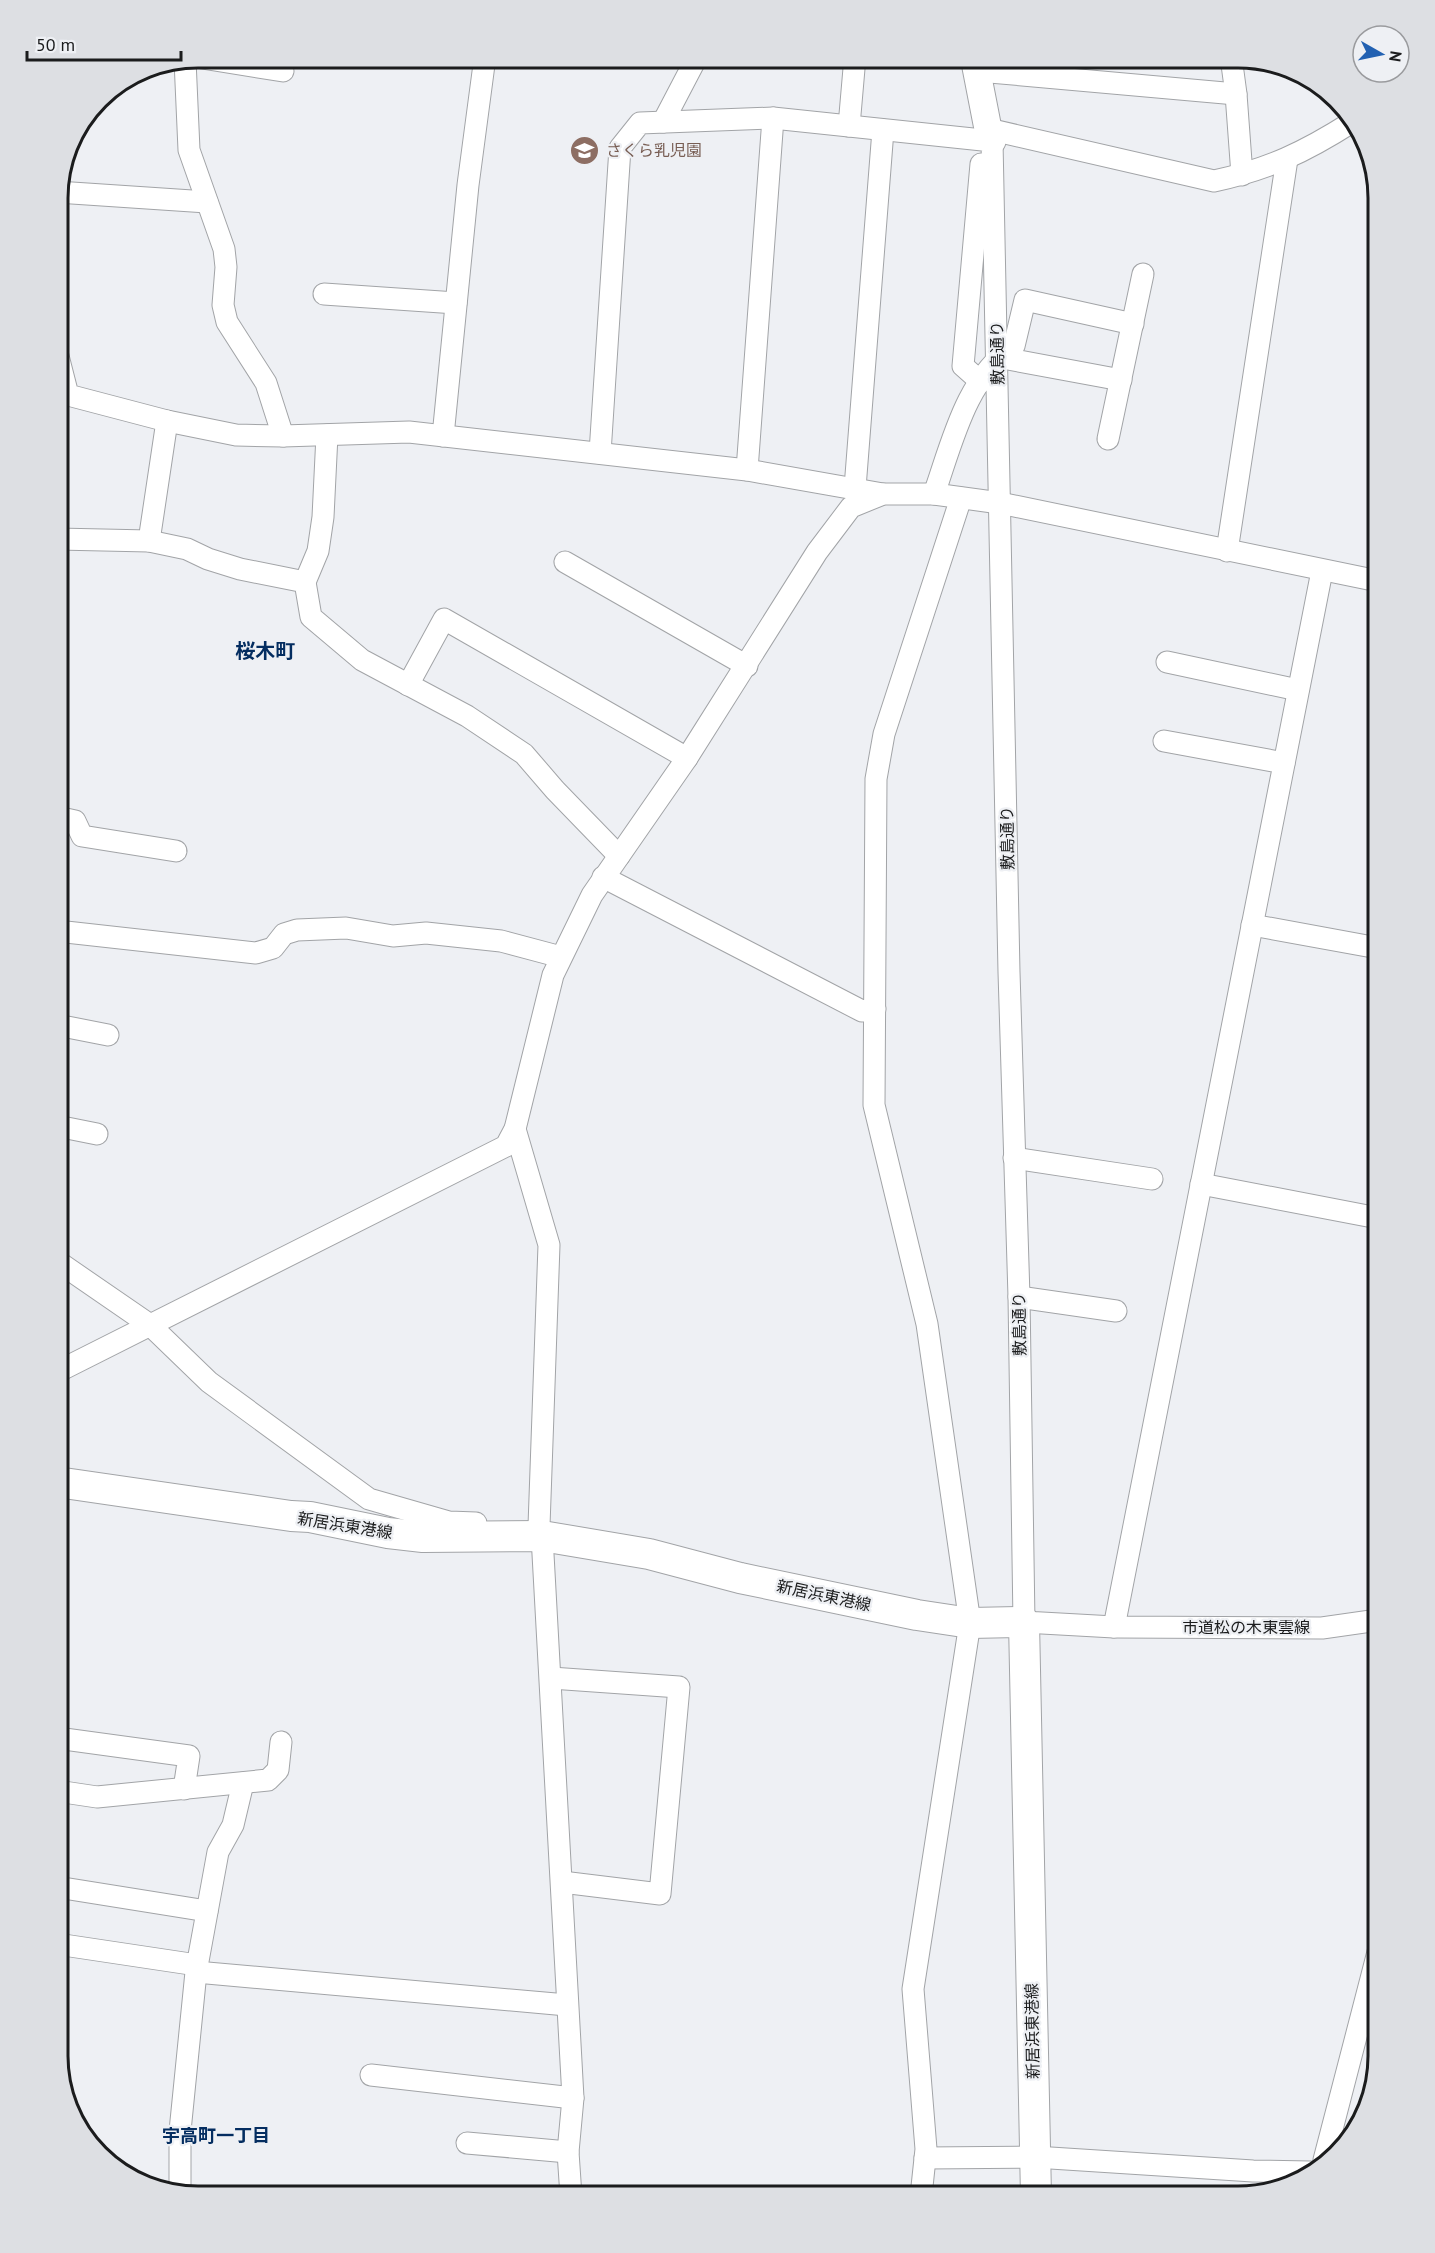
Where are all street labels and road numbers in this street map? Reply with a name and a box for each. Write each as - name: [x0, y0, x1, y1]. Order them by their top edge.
- street label: 敷島通り: [986, 321, 1008, 385]
- street label: 敷島通り: [996, 806, 1018, 870]
- street label: 敷島通り: [1008, 1292, 1030, 1356]
- street label: 新居浜東港線: [296, 1508, 394, 1542]
- street label: 新居浜東港線: [775, 1575, 873, 1615]
- street label: 市道松の木東雲線: [1182, 1617, 1310, 1637]
- street label: 新居浜東港線: [1021, 1983, 1043, 2079]

